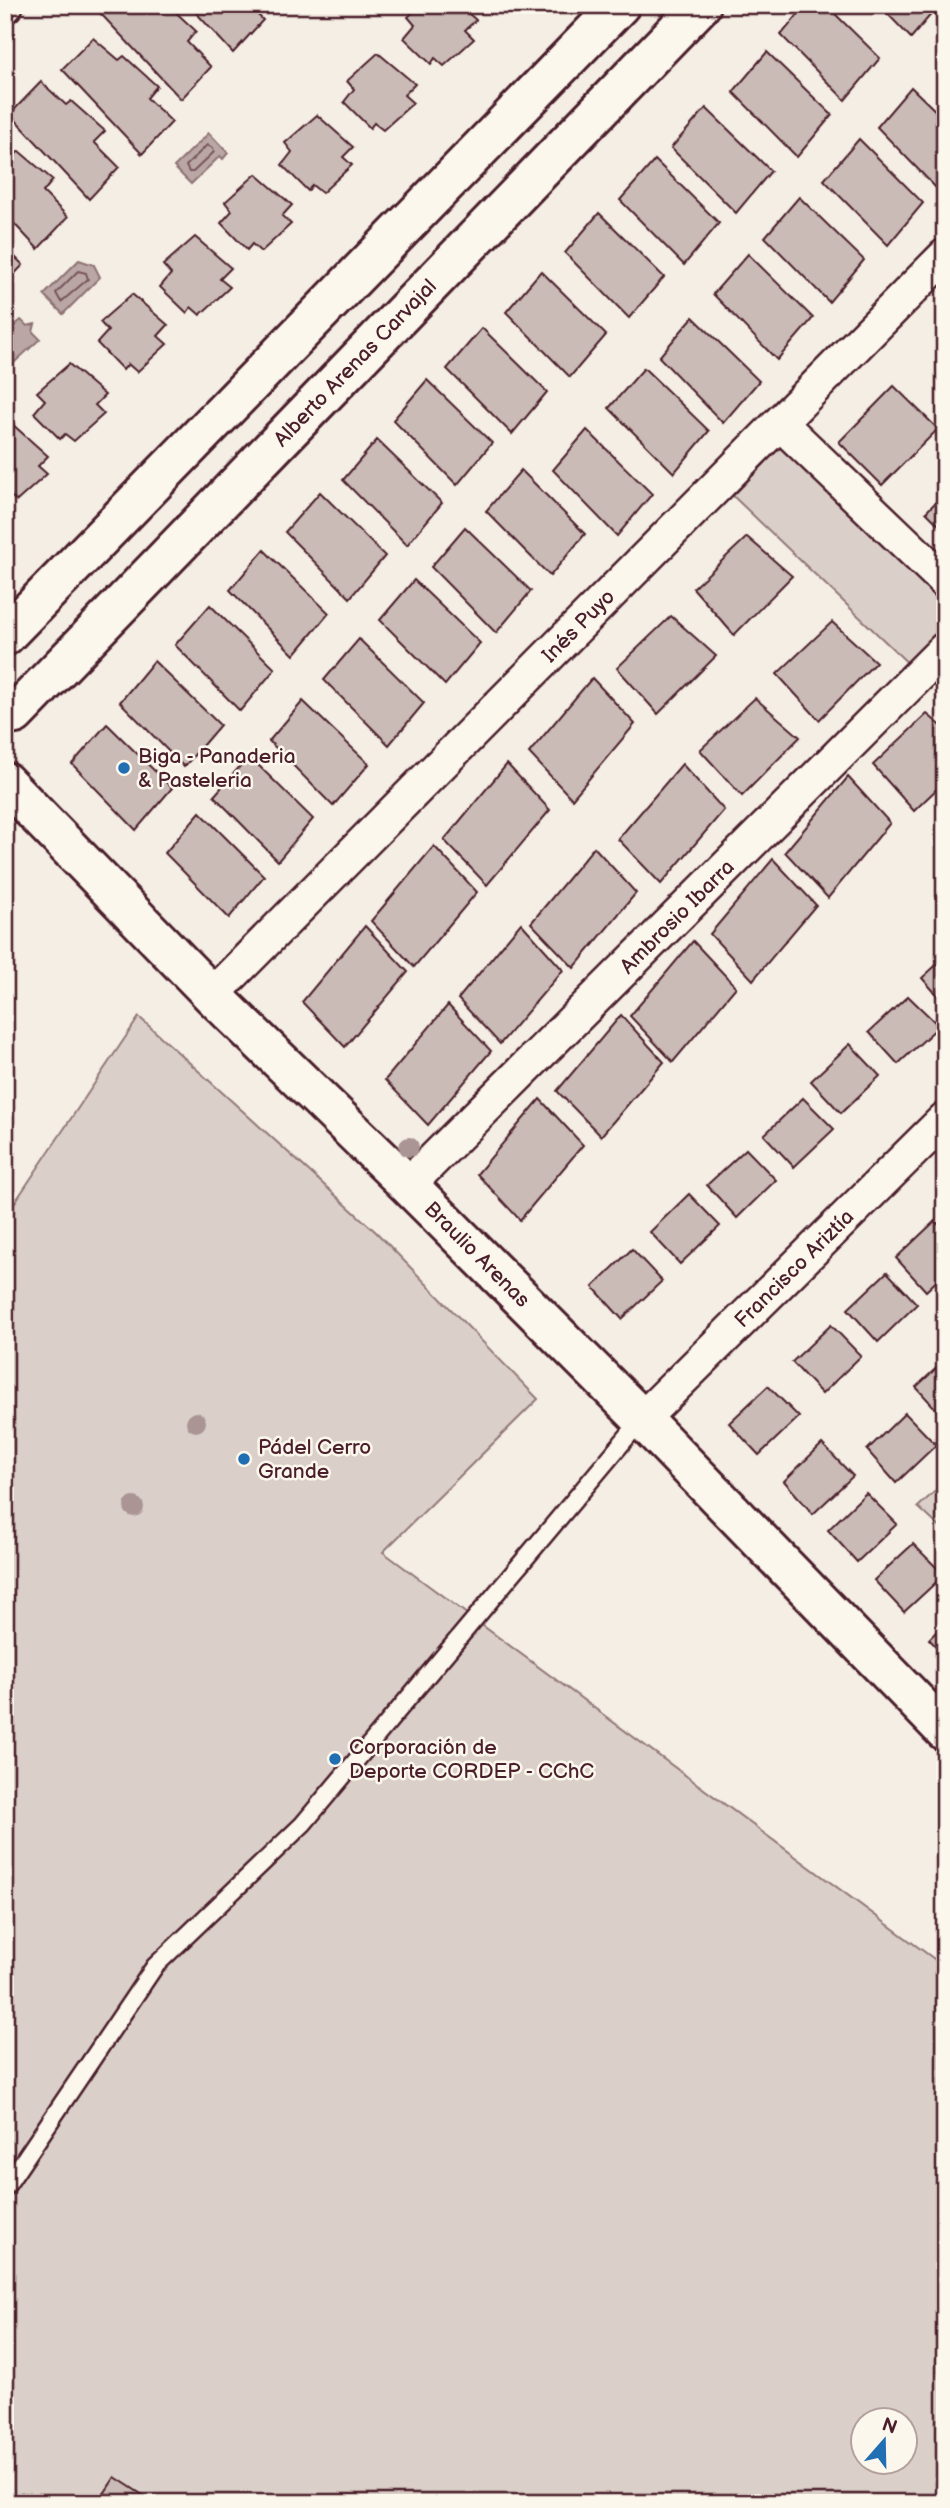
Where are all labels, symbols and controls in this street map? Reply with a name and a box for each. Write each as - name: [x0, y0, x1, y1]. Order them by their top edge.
- street label: Alberto Arenas Carvajal: [269, 274, 442, 452]
- street label: Inés Puyo: [537, 584, 620, 668]
- place label: Biga - Panaderia & Pasteleria: [138, 744, 296, 793]
- marker: Biga - Panaderia & Pasteleria: [116, 760, 132, 776]
- street label: Ambrosio Ibarra: [615, 855, 740, 979]
- street label: Braulio Arenas: [419, 1197, 535, 1313]
- street label: Francisco Ariztía: [730, 1204, 859, 1333]
- place label: Pádel Cerro Grande: [258, 1435, 371, 1484]
- marker: Pádel Cerro Grande: [236, 1451, 252, 1467]
- place label: Corporación de Deporte CORDEP - CChC: [349, 1735, 594, 1784]
- marker: Corporación de Deporte CORDEP - CChC: [327, 1751, 343, 1767]
- north arrow: [848, 2406, 918, 2476]
- text: N: [879, 2413, 900, 2440]

